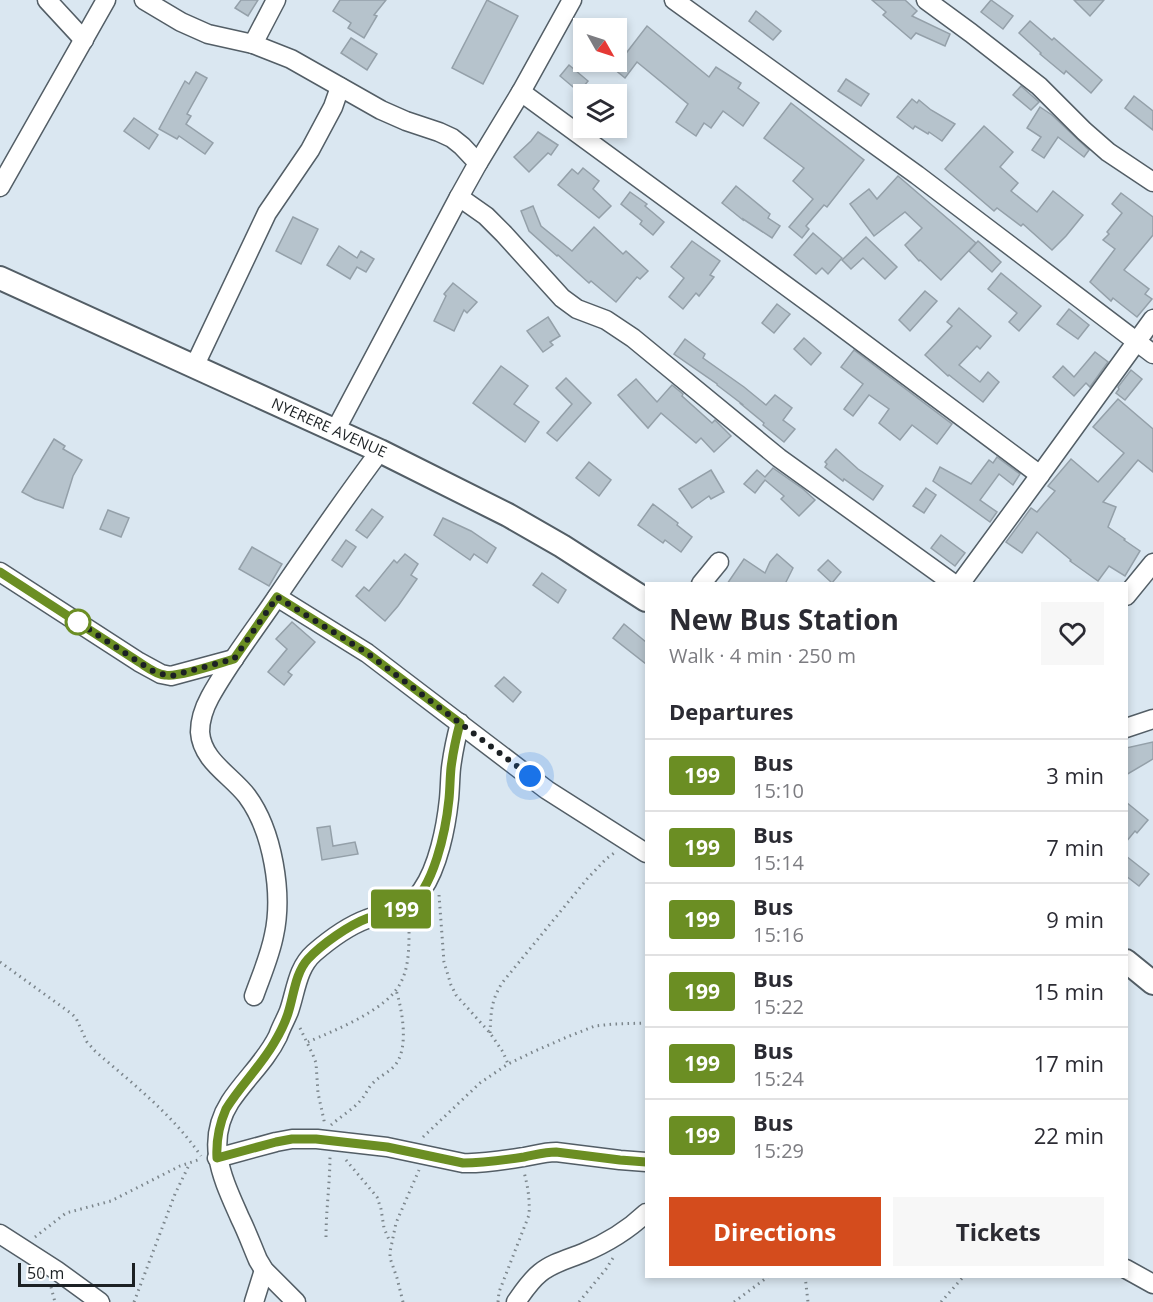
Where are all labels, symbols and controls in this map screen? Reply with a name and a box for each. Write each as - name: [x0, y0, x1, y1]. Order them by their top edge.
- north arrow: [573, 18, 627, 72]
- map controls: [573, 18, 627, 138]
- button: layers: [573, 84, 627, 138]
- street label: NYERERE AVENUE: [268, 393, 390, 462]
- text: New Bus Station: [669, 600, 899, 638]
- button: heart: [1041, 602, 1104, 665]
- unlabelled marker: [65, 609, 91, 635]
- text: Walk · 4 min · 250 m: [669, 642, 856, 669]
- text: Departures: [669, 696, 793, 726]
- text: Bus: [753, 747, 793, 777]
- text: 3 min: [1046, 760, 1104, 790]
- your location: [515, 761, 545, 791]
- text: 199: [684, 761, 720, 789]
- text: 15:10: [753, 777, 804, 804]
- text: Bus: [753, 819, 793, 849]
- text: 7 min: [1046, 832, 1104, 862]
- text: 199: [684, 833, 720, 861]
- text: 15:14: [753, 849, 804, 876]
- line badge: 199: [366, 890, 436, 928]
- text: Bus: [753, 891, 793, 921]
- text: 199: [383, 895, 419, 923]
- text: 9 min: [1046, 904, 1104, 934]
- text: 199: [684, 905, 720, 933]
- text: 15:16: [753, 921, 804, 948]
- text: Bus: [753, 963, 793, 993]
- text: 15 min: [1034, 976, 1104, 1006]
- text: 199: [684, 977, 720, 1005]
- text: 15:22: [753, 993, 804, 1020]
- text: Bus: [753, 1035, 793, 1065]
- text: 17 min: [1034, 1048, 1104, 1078]
- text: 199: [684, 1049, 720, 1077]
- text: 15:24: [753, 1065, 804, 1092]
- text: Bus: [753, 1107, 793, 1137]
- text: 22 min: [1034, 1120, 1104, 1150]
- text: 199: [684, 1121, 720, 1149]
- text: 15:29: [753, 1137, 804, 1164]
- button: Directions: [669, 1197, 881, 1266]
- button: Tickets: [893, 1197, 1104, 1266]
- scale bar: [18, 1260, 135, 1288]
- text: 50 m: [27, 1262, 64, 1284]

